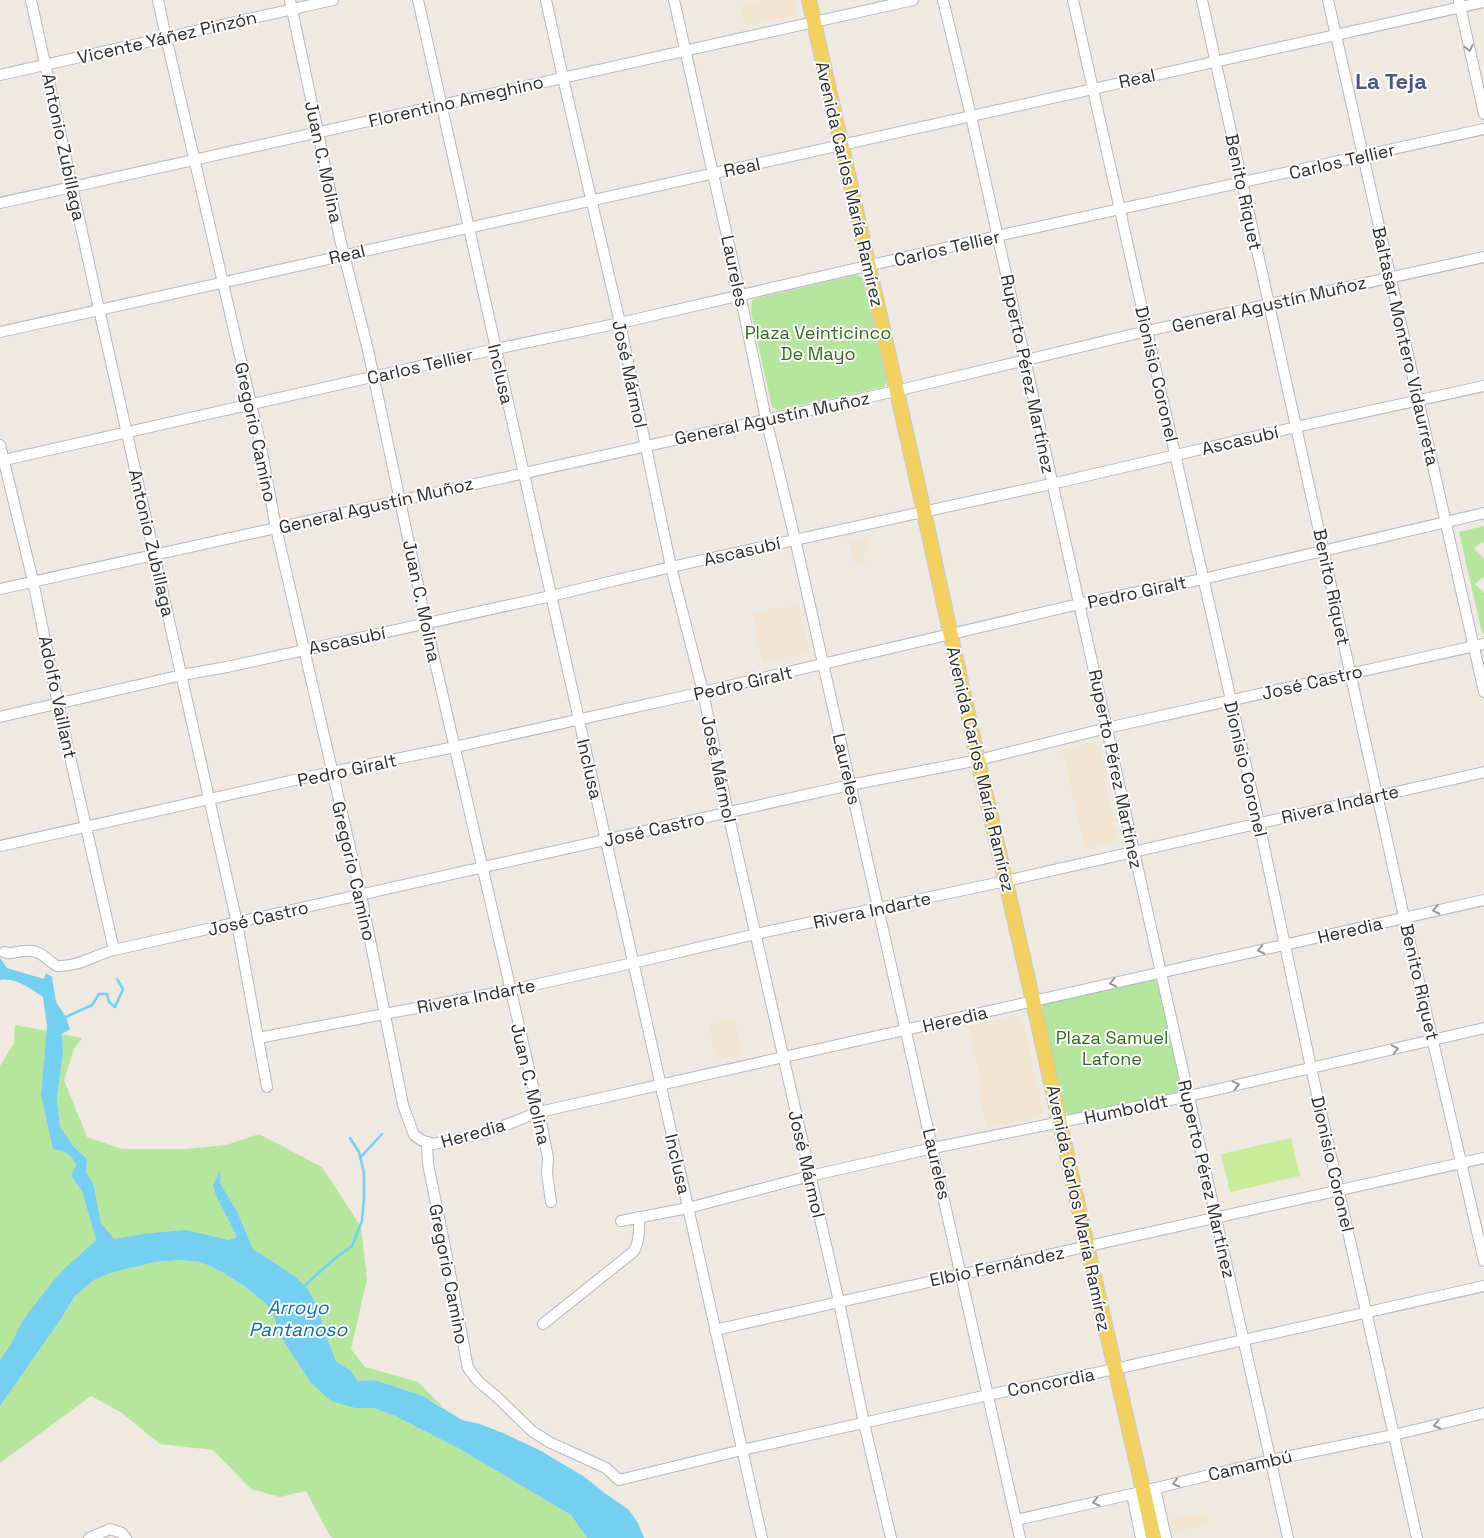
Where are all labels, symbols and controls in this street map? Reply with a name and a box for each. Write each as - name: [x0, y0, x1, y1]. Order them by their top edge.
- street label: Vicente Yáñez Pinzón: [75, 5, 259, 69]
- one-way arrow: [1464, 43, 1474, 52]
- street label: Avenida Carlos María Ramírez: [811, 59, 889, 309]
- street label: Real: [1117, 63, 1157, 93]
- district label: La Teja: [1355, 67, 1427, 95]
- street label: Florentino Ameghino: [366, 70, 546, 132]
- street label: Antonio Zubillaga: [37, 71, 91, 223]
- street label: Juan C. Molina: [300, 99, 348, 225]
- street label: Benito Riquet: [1220, 132, 1268, 252]
- street label: Carlos Tellier: [1287, 138, 1397, 184]
- street label: Real: [722, 152, 762, 182]
- street label: Baltasar Montero Vidaurreta: [1367, 224, 1445, 468]
- street label: Carlos Tellier: [892, 225, 1002, 271]
- street label: Laureles: [716, 233, 754, 309]
- street label: Real: [326, 239, 368, 269]
- street label: General Agustín Muñoz: [1169, 270, 1369, 338]
- street label: Ruperto Pérez Martínez: [996, 272, 1060, 476]
- street label: Dionisio Coronel: [1130, 304, 1184, 444]
- street label: José Mármol: [607, 318, 653, 430]
- park label: Plaza Veinticinco De Mayo: [745, 321, 891, 365]
- street label: Inclusa: [483, 342, 519, 406]
- street label: Carlos Tellier: [365, 343, 475, 389]
- street label: Gregorio Camino: [230, 360, 282, 504]
- street label: General Agustín Muñoz: [672, 386, 872, 450]
- street label: Ascasubí: [1199, 420, 1281, 460]
- street label: Antonio Zubillaga: [124, 467, 180, 619]
- street label: General Agustín Muñoz: [276, 471, 476, 539]
- street label: Benito Riquet: [1308, 527, 1356, 647]
- street label: Ascasubí: [701, 531, 783, 571]
- street label: Juan C. Molina: [398, 538, 446, 664]
- street label: Pedro Giralt: [1085, 570, 1189, 614]
- street label: Ascasubí: [306, 620, 388, 659]
- street label: Adolfo Vaillant: [34, 633, 82, 761]
- street label: Avenida Carlos María Ramírez: [942, 644, 1020, 894]
- street label: José Castro: [1259, 659, 1365, 705]
- street label: Pedro Giralt: [691, 660, 795, 706]
- street label: Ruperto Pérez Martínez: [1084, 667, 1148, 871]
- street label: Dionisio Coronel: [1219, 699, 1273, 839]
- street label: José Mármol: [696, 713, 742, 825]
- street label: Laureles: [828, 731, 866, 807]
- street label: Inclusa: [572, 737, 608, 801]
- street label: Pedro Giralt: [295, 748, 399, 792]
- street label: Rivera Indarte: [1279, 779, 1401, 829]
- street label: Gregorio Camino: [327, 799, 381, 943]
- street label: José Castro: [601, 806, 707, 852]
- street label: Rivera Indarte: [811, 886, 933, 934]
- street label: José Castro: [205, 895, 311, 941]
- one-way arrow: [1432, 905, 1441, 915]
- street label: Heredia: [1315, 911, 1385, 949]
- street label: Benito Riquet: [1395, 922, 1445, 1042]
- one-way arrow: [1256, 944, 1265, 955]
- street label: Rivera Indarte: [415, 973, 537, 1019]
- one-way arrow: [1108, 977, 1117, 988]
- street label: Heredia: [920, 1000, 990, 1038]
- street label: Juan C. Molina: [506, 1021, 556, 1147]
- park label: Plaza Samuel Lafone: [1056, 1026, 1168, 1070]
- one-way arrow: [1390, 1044, 1399, 1055]
- street label: Ruperto Pérez Martínez: [1173, 1077, 1241, 1281]
- one-way arrow: [1232, 1080, 1241, 1091]
- street label: Avenida Carlos María Ramírez: [1042, 1083, 1116, 1333]
- street label: Humboldt: [1082, 1089, 1170, 1129]
- street label: Dionisio Coronel: [1306, 1094, 1360, 1234]
- street label: José Mármol: [783, 1108, 831, 1220]
- street label: Heredia: [438, 1113, 508, 1153]
- street label: Laureles: [918, 1126, 956, 1202]
- street label: Inclusa: [660, 1132, 696, 1196]
- street label: Gregorio Camino: [424, 1202, 474, 1346]
- street label: Elbio Fernández: [928, 1241, 1066, 1291]
- water label: Arroyo Pantanoso: [249, 1295, 348, 1342]
- street label: Concordia: [1005, 1362, 1097, 1402]
- one-way arrow: [1432, 1419, 1441, 1430]
- street label: Camambú: [1206, 1444, 1294, 1486]
- one-way arrow: [1171, 1477, 1180, 1488]
- one-way arrow: [1091, 1496, 1100, 1507]

